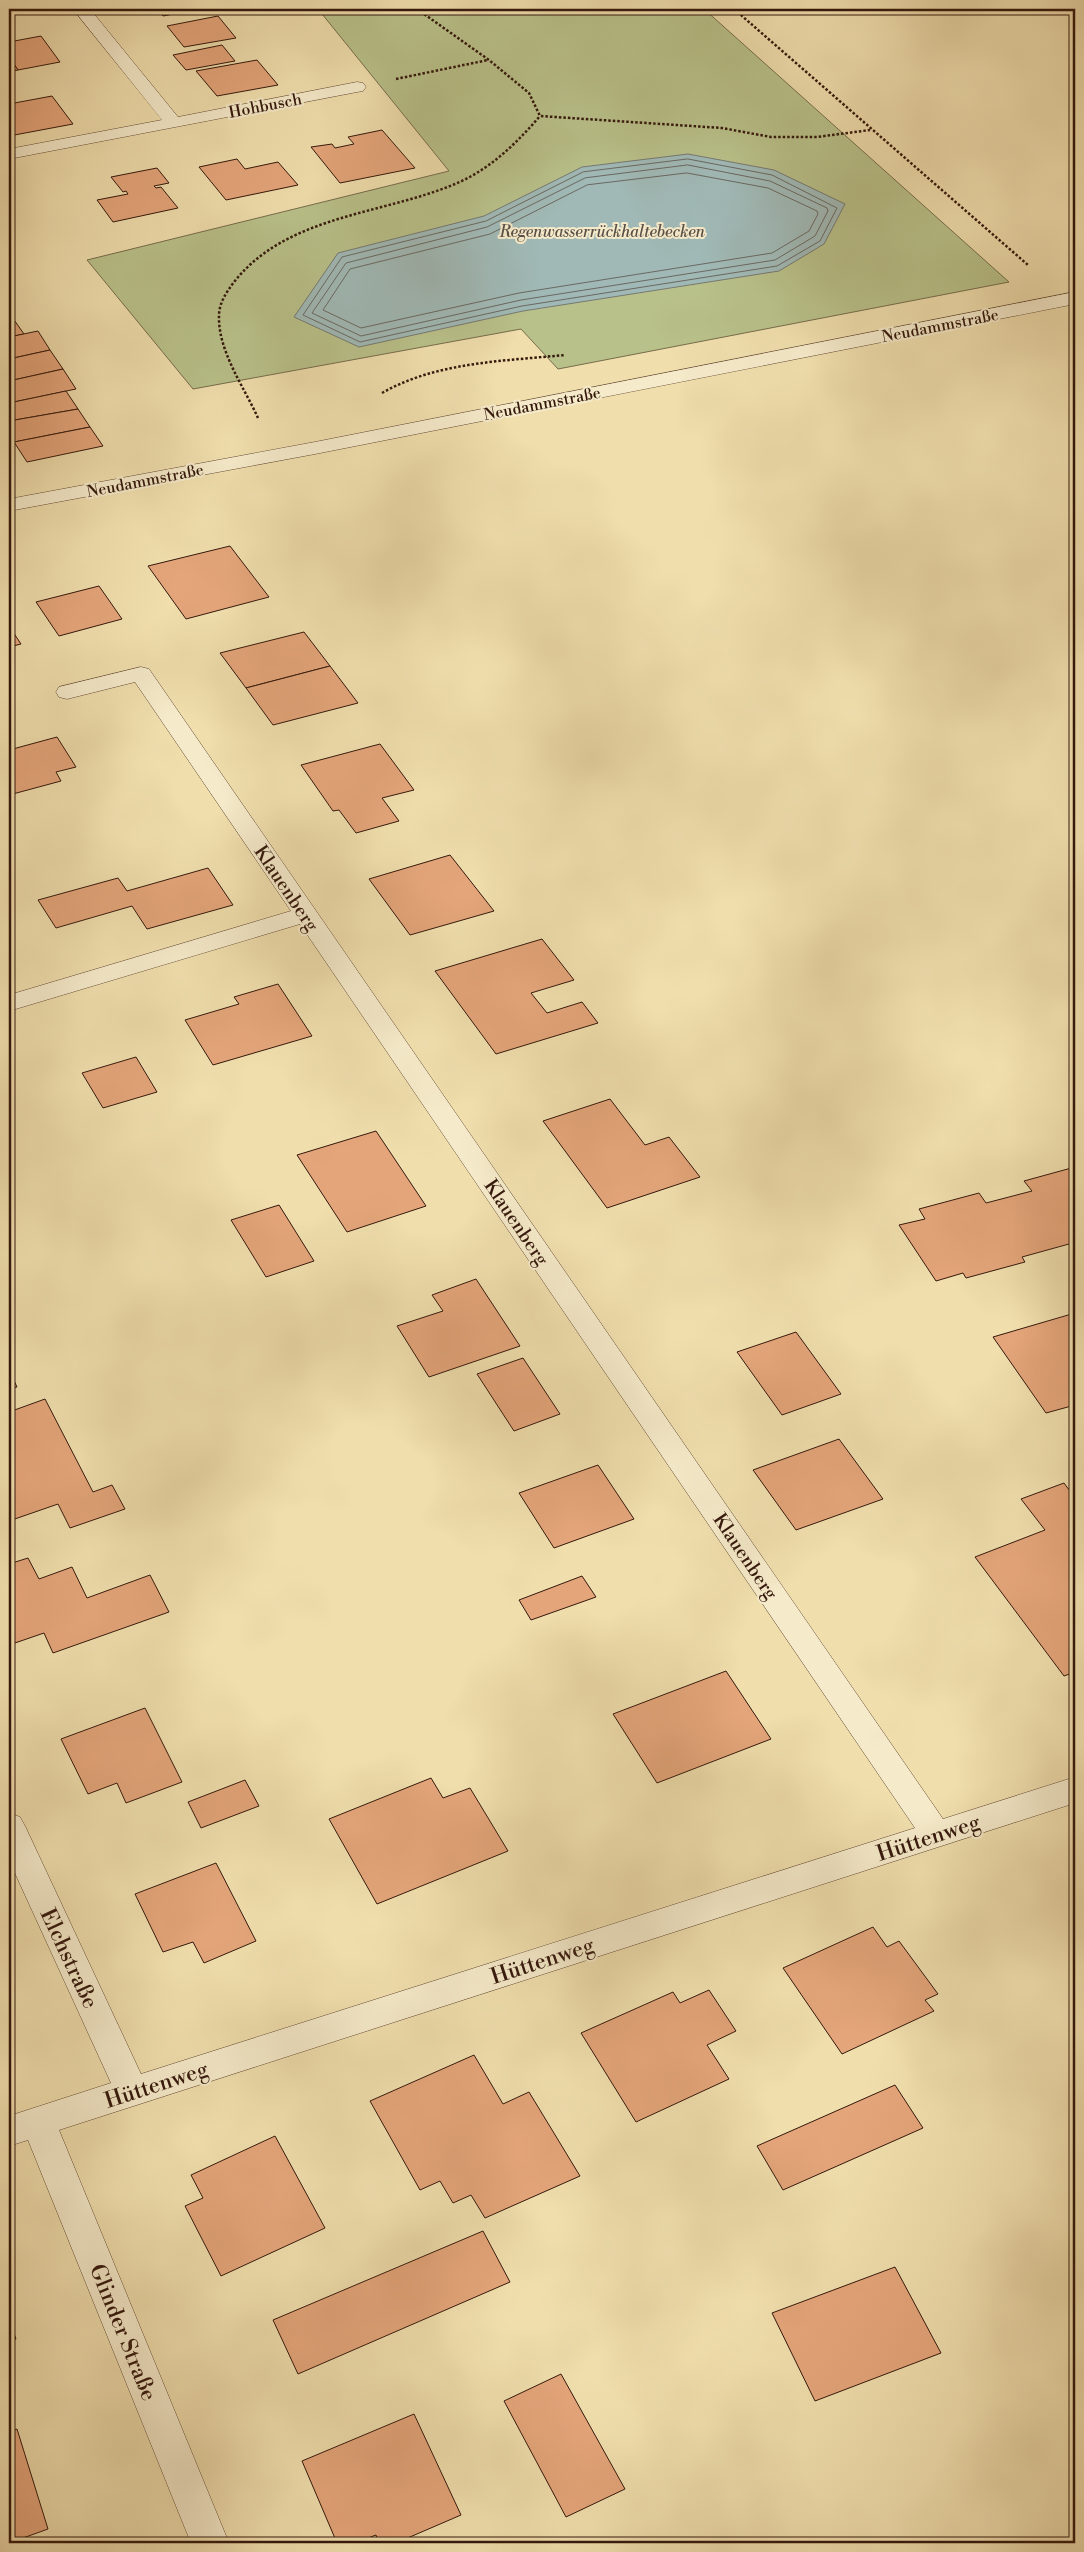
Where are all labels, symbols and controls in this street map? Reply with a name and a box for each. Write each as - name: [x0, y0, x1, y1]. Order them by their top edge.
- street label: Hohbusch: [227, 89, 304, 123]
- water label: Regenwasserrückhaltebecken: [498, 222, 706, 242]
- street label: Neudammstraße: [880, 305, 1000, 347]
- street label: Neudammstraße: [482, 383, 602, 425]
- street label: Neudammstraße: [85, 460, 205, 502]
- street label: Klauenberg: [248, 841, 324, 937]
- street label: Klauenberg: [478, 1175, 554, 1271]
- street label: Klauenberg: [707, 1509, 783, 1605]
- street label: Hüttenweg: [873, 1809, 984, 1868]
- street label: Elchstraße: [34, 1904, 104, 2013]
- street label: Hüttenweg: [487, 1932, 598, 1991]
- street label: Hüttenweg: [101, 2056, 212, 2115]
- street label: Glinder Straße: [83, 2260, 162, 2405]

